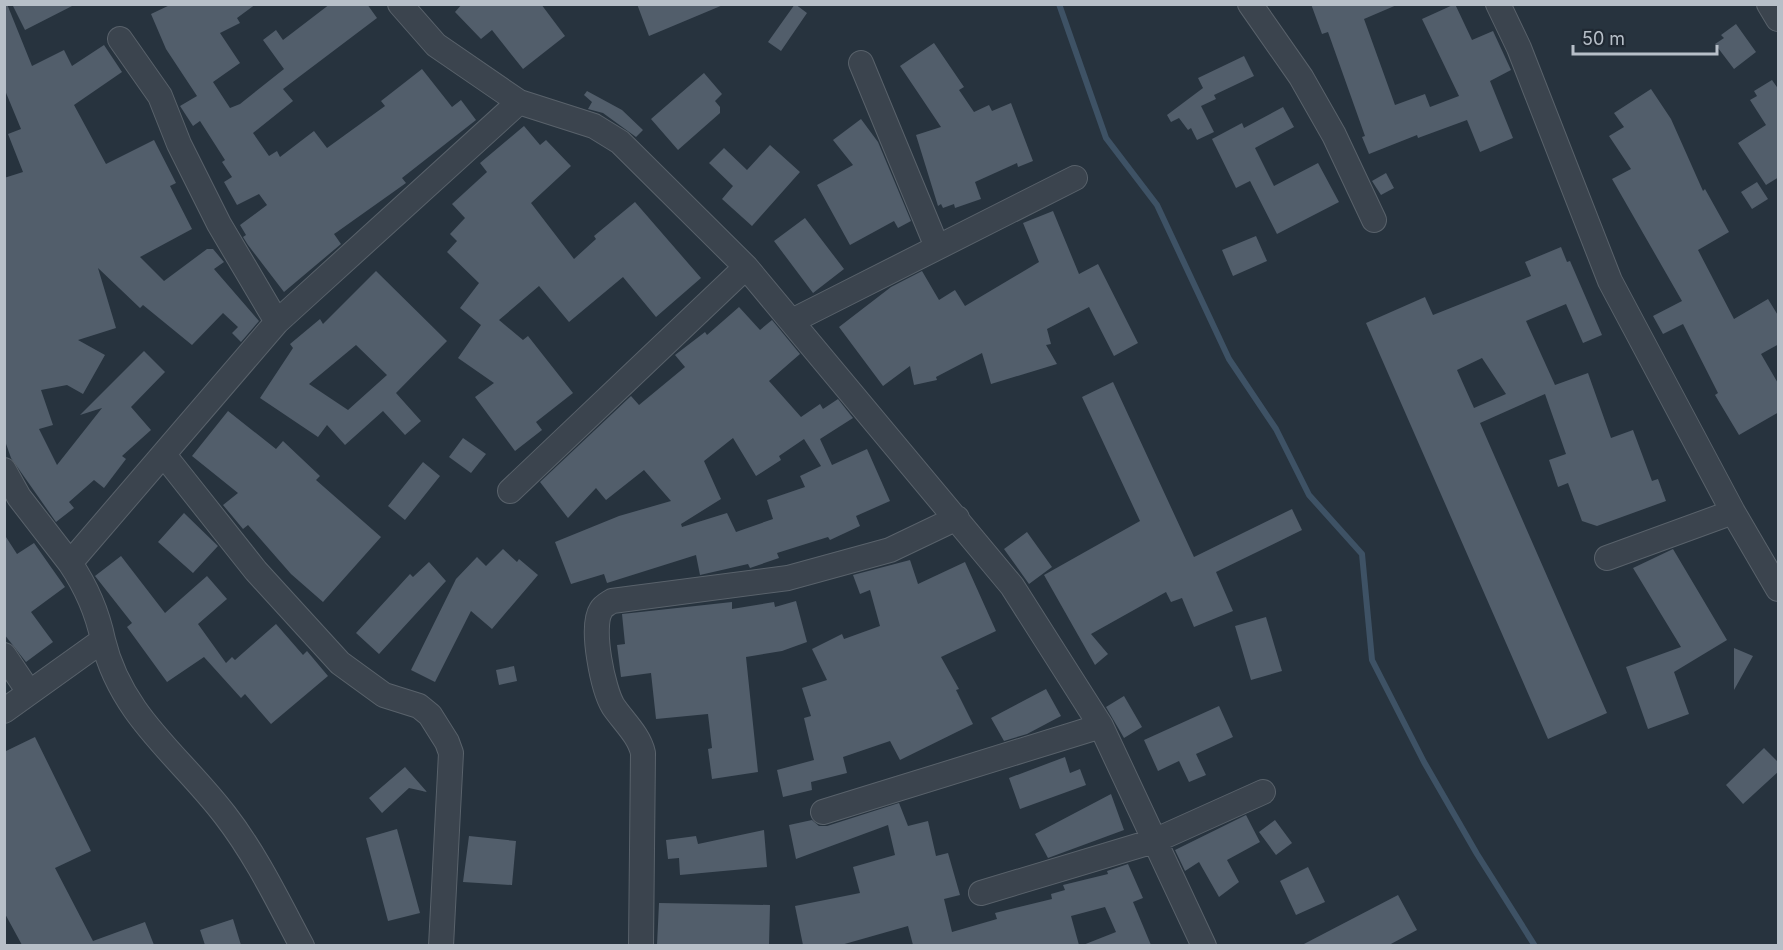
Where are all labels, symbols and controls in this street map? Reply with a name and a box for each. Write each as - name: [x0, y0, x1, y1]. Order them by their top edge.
- scale bar: [1573, 18, 1717, 56]
- text: 50 m: [1582, 28, 1625, 49]

